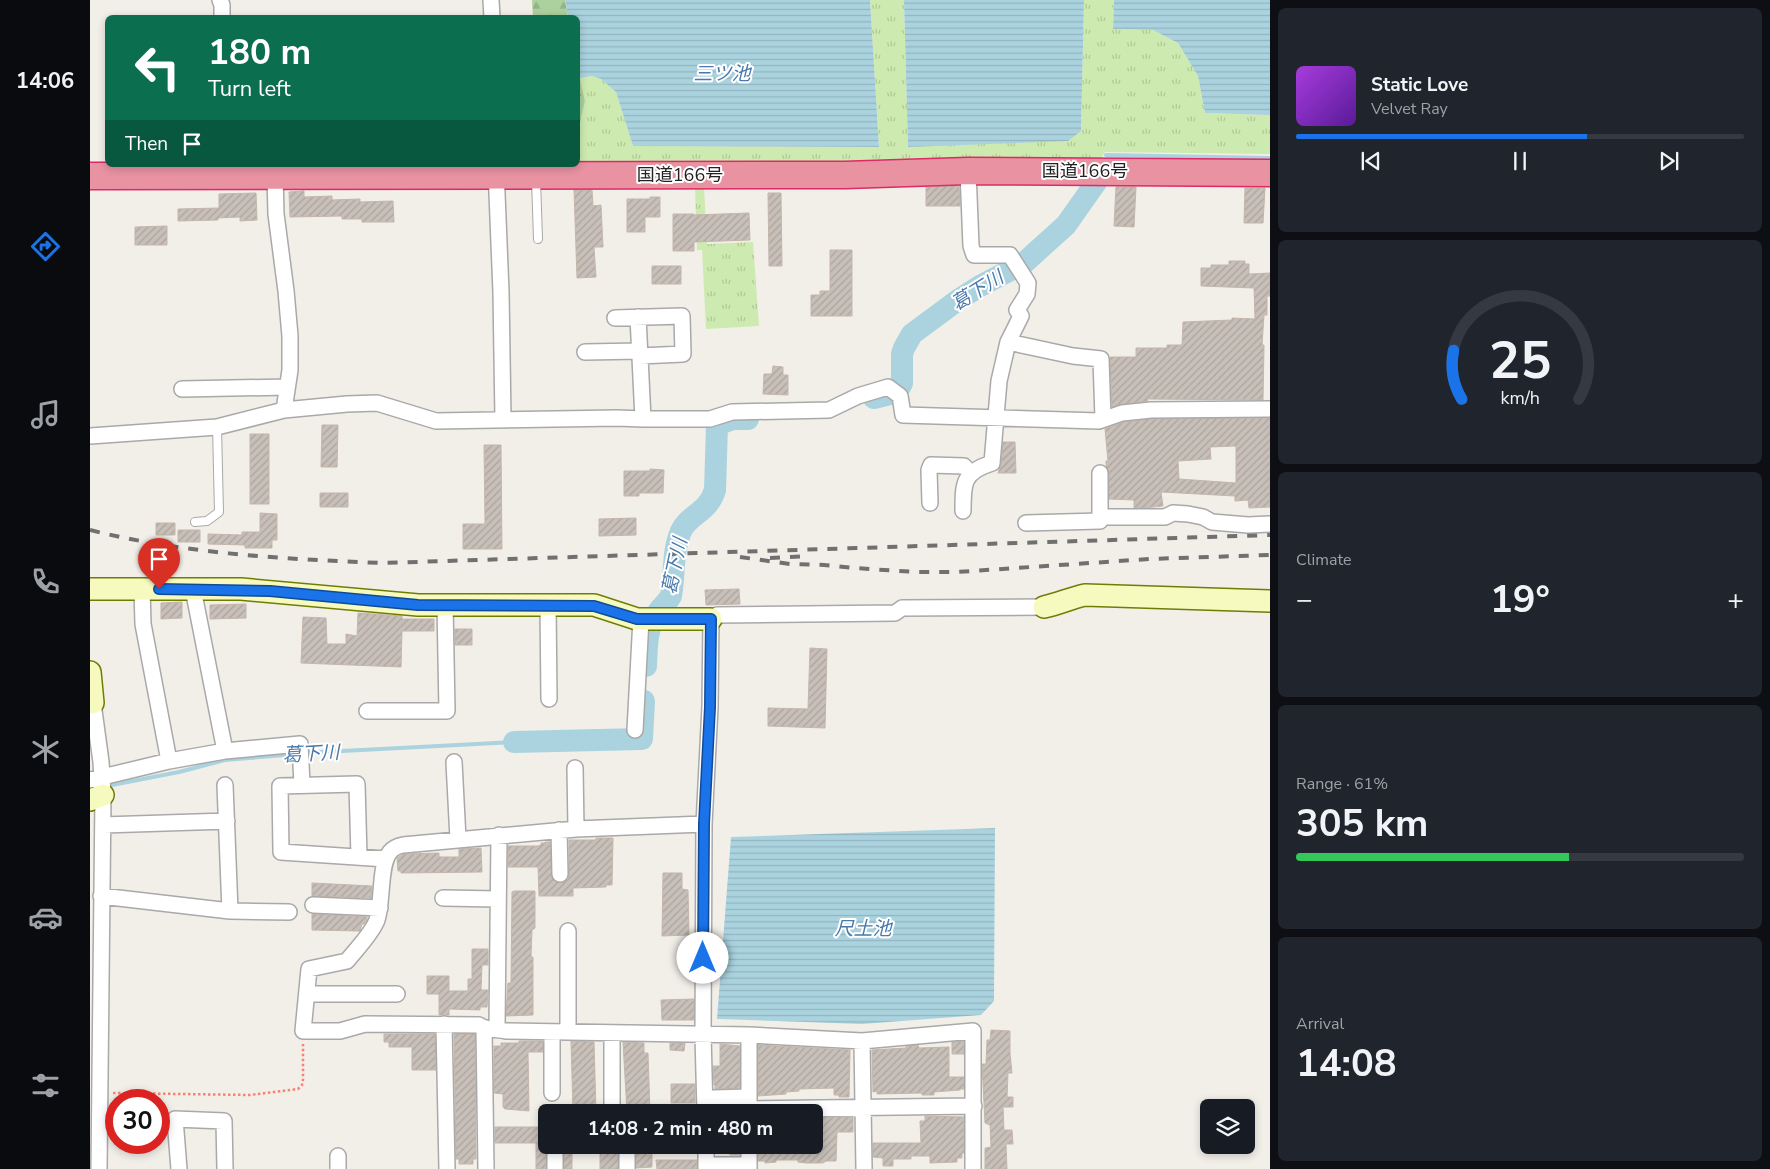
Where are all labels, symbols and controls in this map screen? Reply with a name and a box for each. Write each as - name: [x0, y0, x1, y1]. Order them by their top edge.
- text: 180 m: [208, 29, 311, 76]
- icon: left: [125, 35, 190, 100]
- water label: 三ツ池: [693, 61, 752, 87]
- text: 14:06: [16, 66, 74, 96]
- text: Static Love: [1371, 72, 1468, 98]
- text: Turn left: [208, 74, 291, 104]
- text: Velvet Ray: [1371, 98, 1448, 120]
- icon: arrive: [178, 130, 206, 158]
- text: Then: [125, 131, 168, 157]
- icon: previous: [1357, 147, 1385, 175]
- icon: pause: [1506, 147, 1534, 175]
- icon: next: [1655, 147, 1683, 175]
- street label: 国道166号: [1042, 159, 1128, 183]
- street label: 国道166号: [637, 163, 723, 187]
- icon: directions: [28, 229, 63, 264]
- water label: 葛下川: [946, 264, 1010, 317]
- text: 25: [1489, 325, 1551, 396]
- text: km/h: [1500, 386, 1540, 410]
- icon: music: [28, 397, 63, 432]
- water label: 葛下川: [656, 534, 694, 597]
- pin: [138, 538, 180, 589]
- icon: arrive: [145, 545, 173, 573]
- text: Climate: [1296, 549, 1351, 571]
- icon: phone: [28, 564, 63, 599]
- text: 19°: [1490, 574, 1550, 625]
- text: −: [1296, 581, 1313, 619]
- text: +: [1727, 581, 1744, 619]
- icon: climate: [28, 732, 63, 767]
- water label: 葛下川: [282, 739, 342, 768]
- text: Range · 61%: [1296, 773, 1388, 795]
- text: 305 km: [1296, 798, 1428, 849]
- icon: car: [28, 900, 63, 935]
- water label: 尺土池: [834, 916, 893, 942]
- position arrow: [676, 931, 728, 983]
- text: Arrival: [1296, 1013, 1344, 1035]
- text: 14:08: [1296, 1038, 1397, 1089]
- icon: filters: [28, 1068, 63, 1103]
- speed limit sign: 30: [105, 1089, 170, 1154]
- map controls: [1200, 1099, 1255, 1154]
- button: layers: [1200, 1099, 1255, 1154]
- text: 14:08 · 2 min · 480 m: [588, 1116, 773, 1142]

